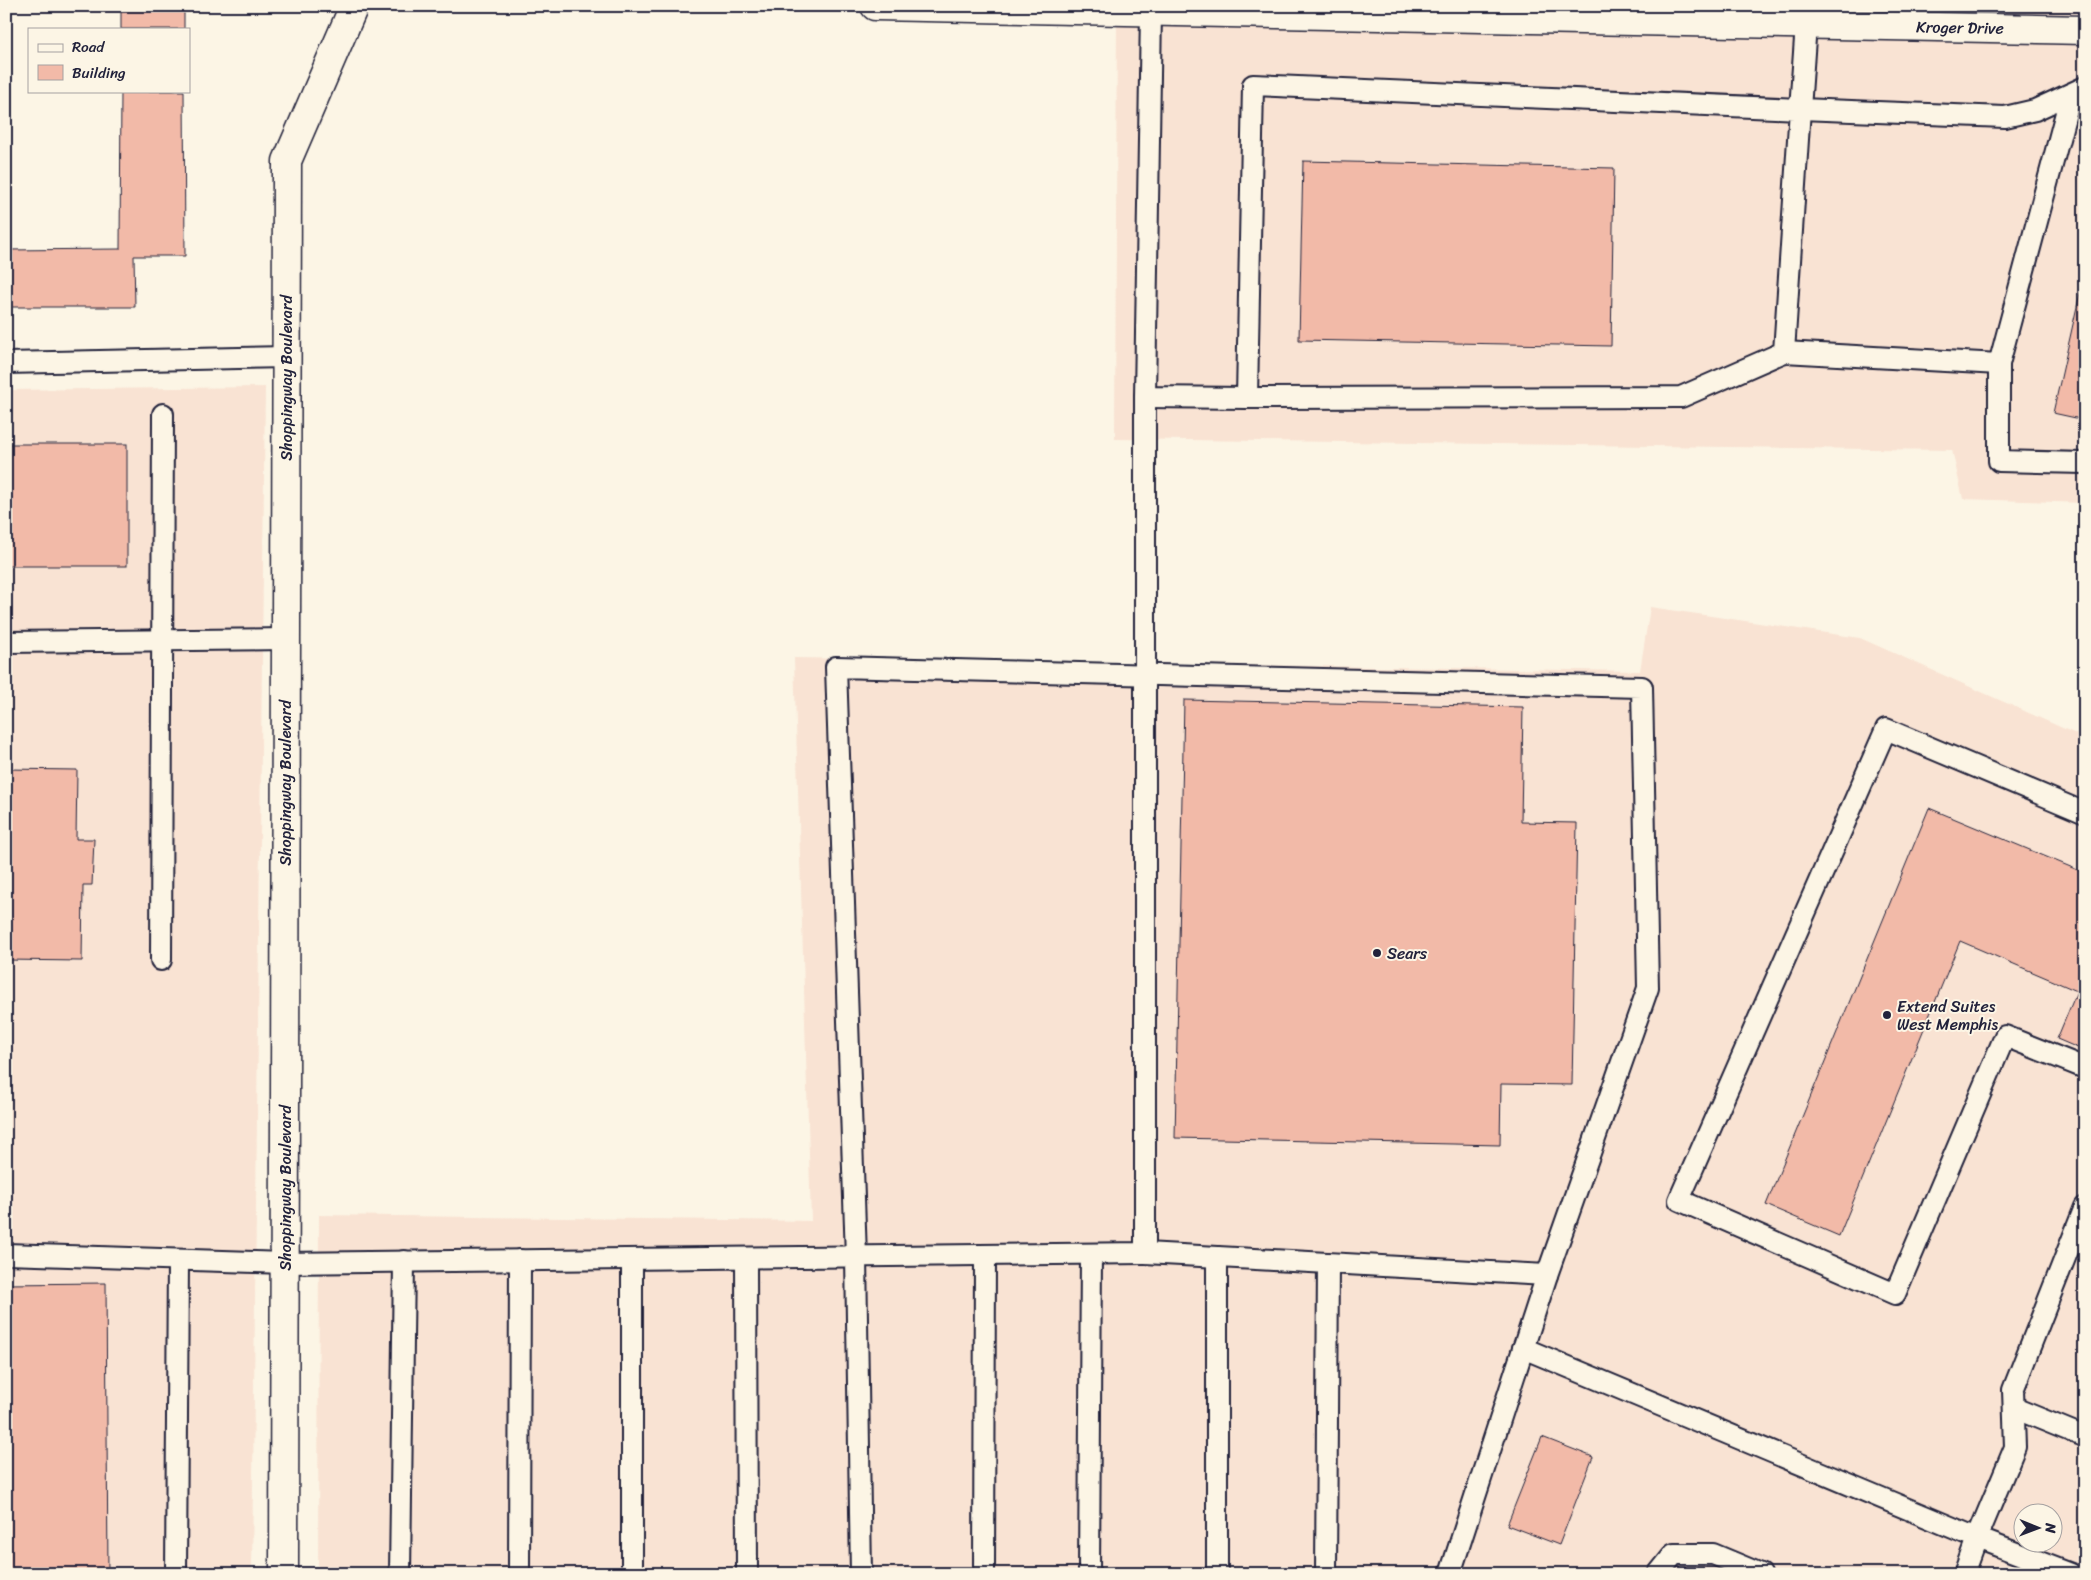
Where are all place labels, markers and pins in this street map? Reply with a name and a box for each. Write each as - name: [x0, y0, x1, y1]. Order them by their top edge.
- place label: Sears: [1387, 939, 1428, 968]
- marker: Sears: [1371, 947, 1383, 959]
- place label: Extend Suites West Memphis: [1897, 992, 1999, 1039]
- marker: Extend Suites West Memphis: [1881, 1009, 1893, 1021]

